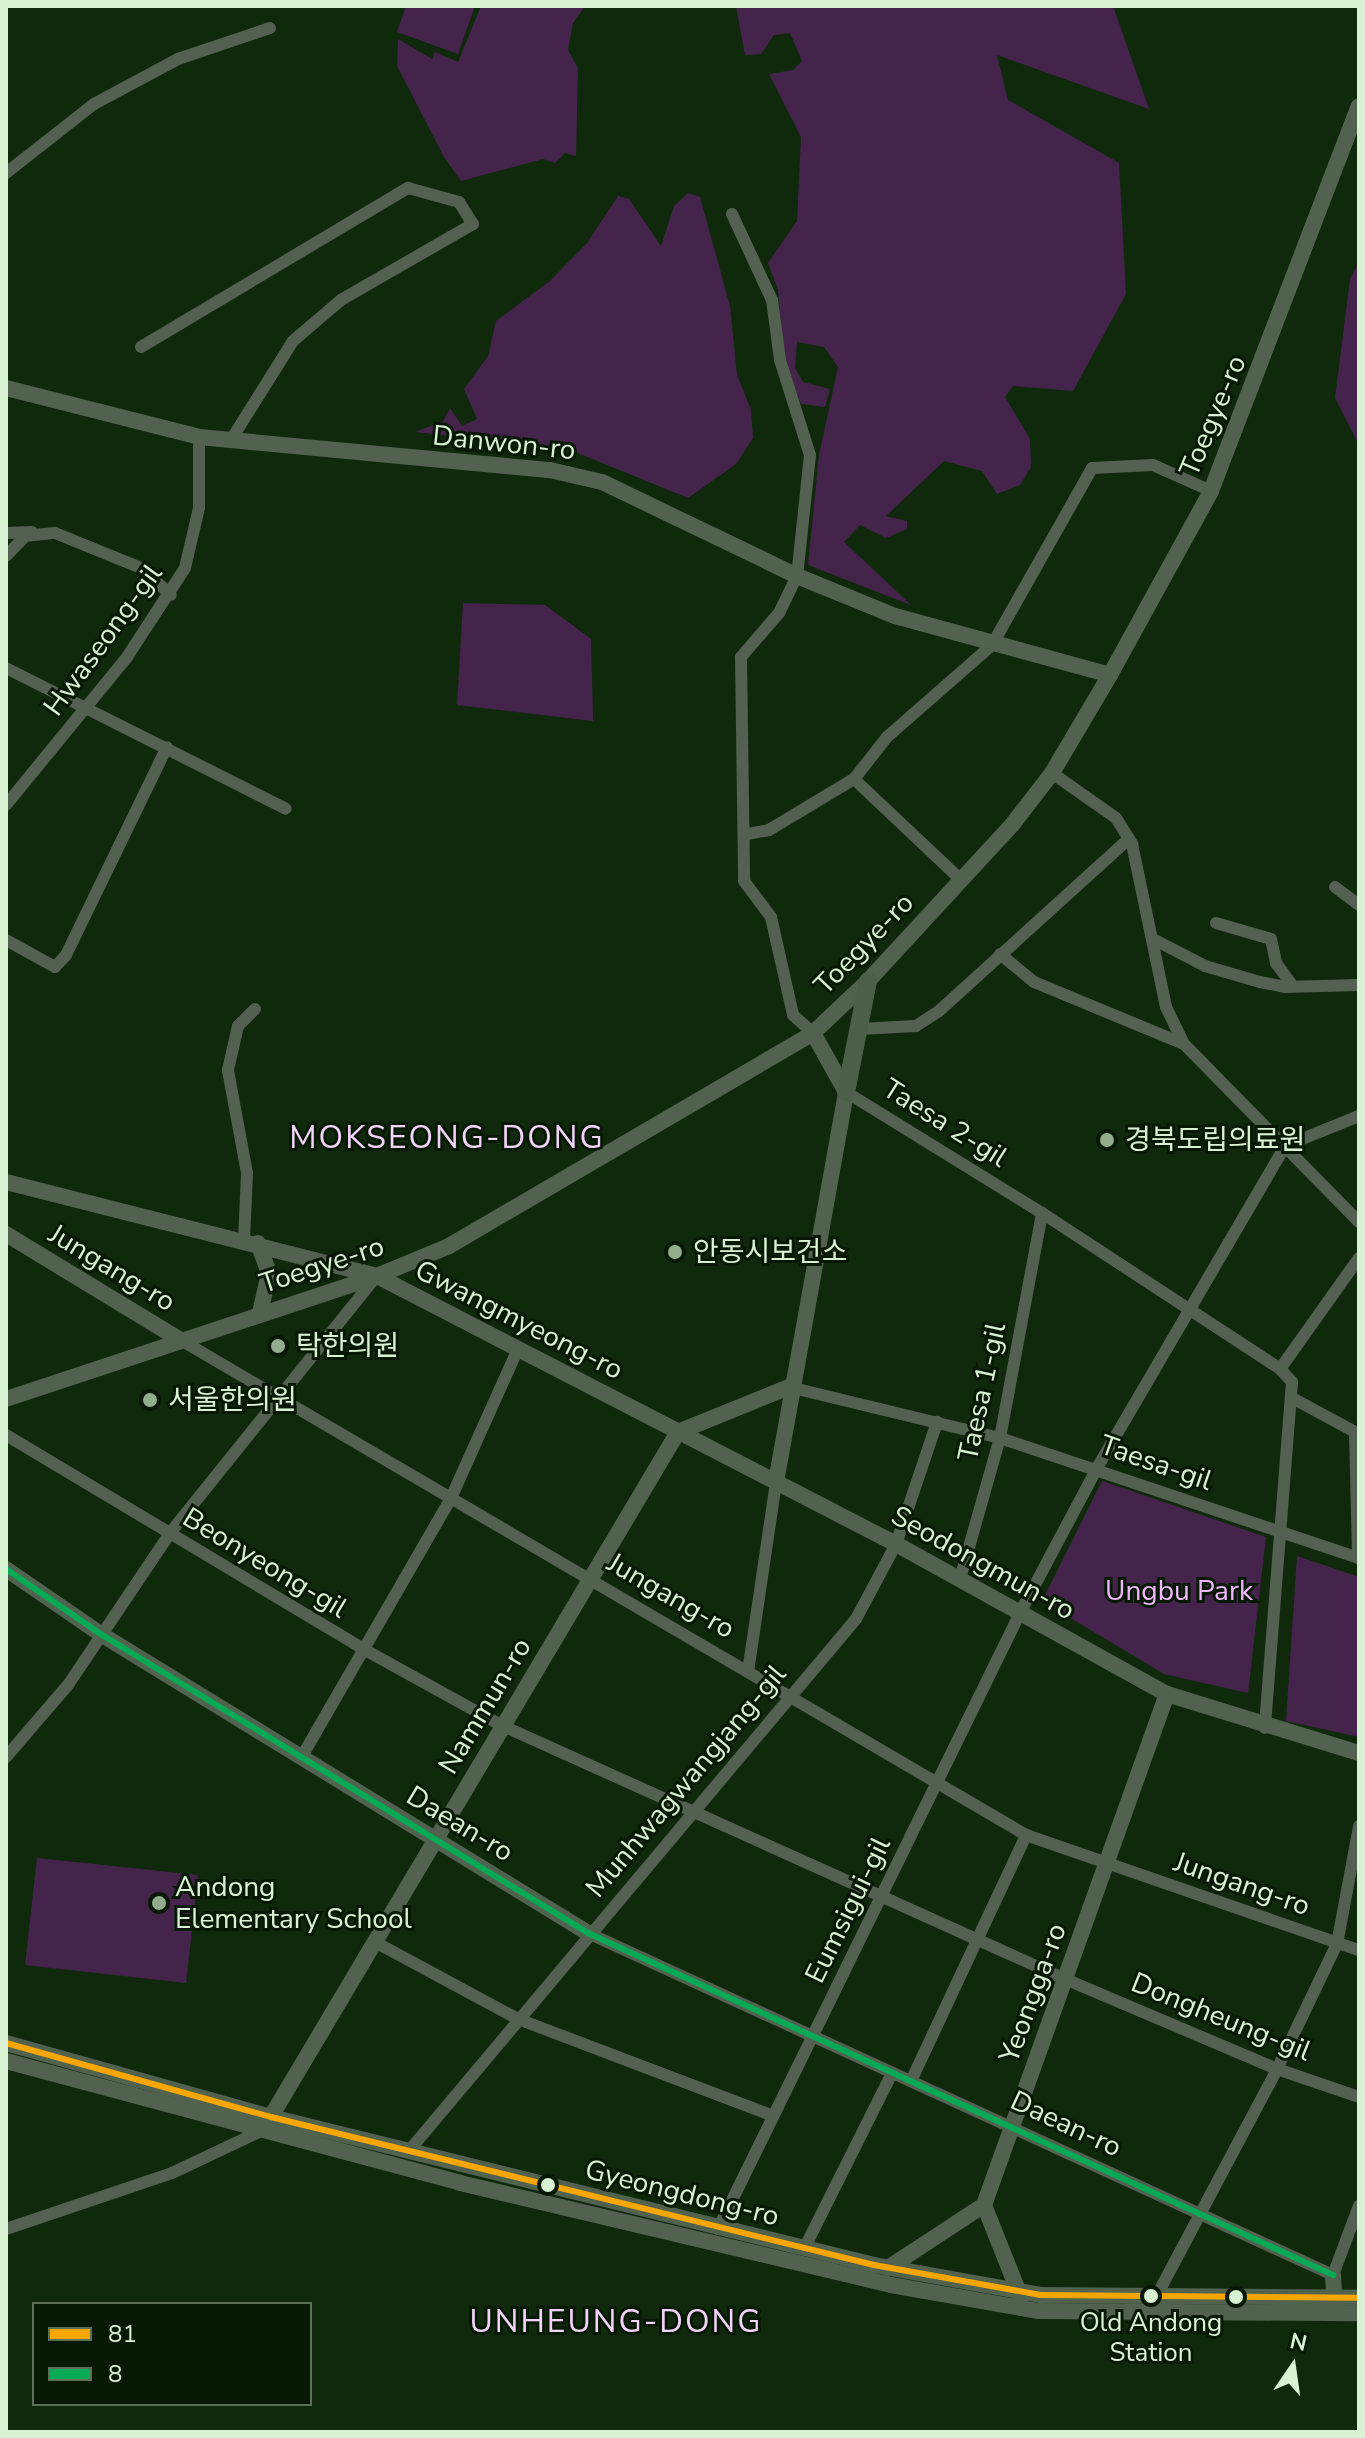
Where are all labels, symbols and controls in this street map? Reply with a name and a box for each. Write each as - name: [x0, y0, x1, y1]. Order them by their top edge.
- street label: Toegye-ro: [1172, 350, 1254, 482]
- street label: Danwon-ro: [431, 419, 577, 467]
- street label: Hwaseong-gil: [37, 558, 169, 722]
- street label: Toegye-ro: [807, 886, 921, 1002]
- street label: Taesa 2-gil: [877, 1072, 1013, 1174]
- district label: MOKSEONG-DONG: [289, 1119, 605, 1157]
- place label: 경북도립의료원: [1125, 1123, 1305, 1157]
- marker: 경북도립의료원: [1096, 1129, 1118, 1151]
- street label: Jungang-ro: [43, 1217, 181, 1319]
- street label: Toegye-ro: [256, 1229, 388, 1301]
- place label: 안동시보건소: [693, 1235, 848, 1269]
- marker: 안동시보건소: [664, 1241, 686, 1263]
- street label: Gwangmyeong-ro: [409, 1253, 629, 1387]
- street label: Taesa 1-gil: [951, 1320, 1013, 1464]
- place label: 탁한의원: [296, 1329, 399, 1363]
- marker: 탁한의원: [267, 1335, 289, 1357]
- place label: 서울한의원: [168, 1383, 297, 1417]
- marker: 서울한의원: [139, 1389, 161, 1411]
- street label: Taesa-gil: [1096, 1428, 1216, 1498]
- street label: Seodongmun-ro: [885, 1499, 1081, 1627]
- street label: Beonyeong-gil: [177, 1501, 353, 1625]
- street label: Jungang-ro: [601, 1546, 741, 1646]
- park label: Ungbu Park: [1105, 1574, 1253, 1608]
- street label: Nammun-ro: [431, 1632, 539, 1780]
- street label: Munhwagwangjang-gil: [579, 1658, 793, 1904]
- street label: Daean-ro: [401, 1779, 519, 1869]
- street label: Eumsigui-gil: [798, 1832, 898, 1988]
- street label: Jungang-ro: [1170, 1845, 1314, 1923]
- place label: Andong Elementary School: [175, 1870, 412, 1936]
- marker: Andong Elementary School: [150, 1894, 168, 1912]
- street label: Yeongga-ro: [992, 1919, 1074, 2067]
- street label: Dongheung-gil: [1126, 1966, 1316, 2068]
- street label: Daean-ro: [1005, 2084, 1127, 2164]
- street label: Gyeongdong-ro: [581, 2153, 783, 2233]
- unlabelled marker: [540, 2177, 556, 2193]
- marker: Old Andong Station: [1143, 2288, 1159, 2304]
- unlabelled marker: [1228, 2289, 1244, 2305]
- legend: [32, 2302, 312, 2406]
- district label: UNHEUNG-DONG: [470, 2303, 762, 2341]
- place label: Old Andong Station: [1080, 2307, 1222, 2368]
- text: 81: [108, 2318, 137, 2350]
- north arrow: [1253, 2326, 1333, 2406]
- text: N: [1287, 2326, 1310, 2359]
- text: 8: [108, 2358, 122, 2390]

